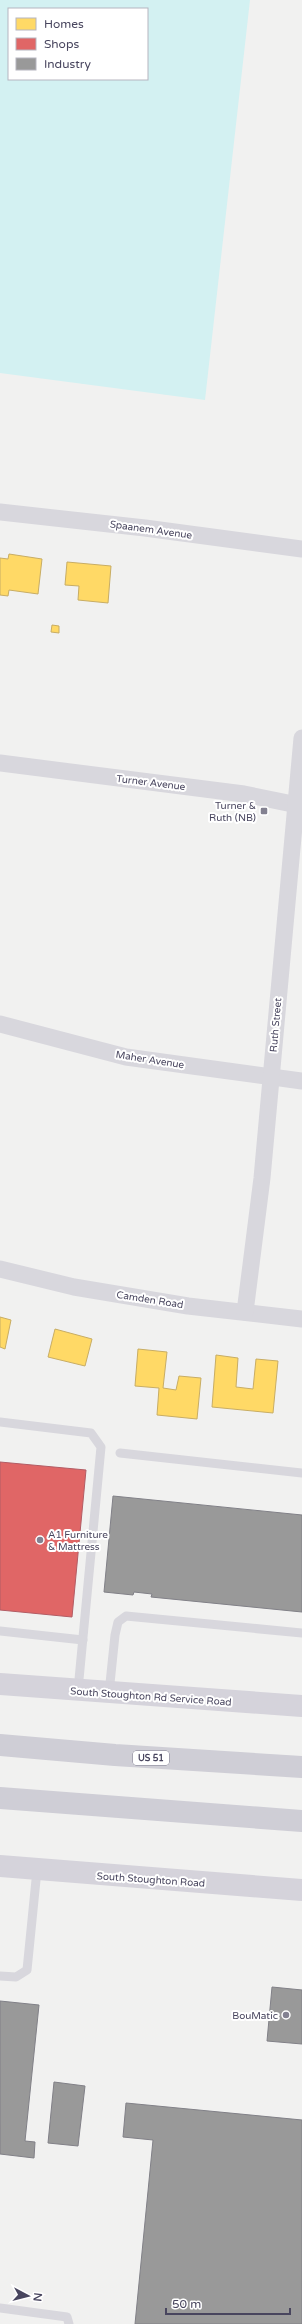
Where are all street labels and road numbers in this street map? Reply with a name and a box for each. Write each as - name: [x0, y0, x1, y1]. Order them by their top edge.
- street label: Spaanem Avenue: [109, 518, 193, 542]
- street label: Turner Avenue: [116, 773, 186, 793]
- street label: Ruth Street: [268, 997, 284, 1053]
- street label: Maher Avenue: [115, 1049, 185, 1071]
- street label: Camden Road: [116, 1289, 184, 1311]
- street label: South Stoughton Rd Service Road: [70, 1685, 232, 1709]
- road number: US 51: [133, 1751, 169, 1765]
- street label: South Stoughton Road: [96, 1870, 206, 1890]

